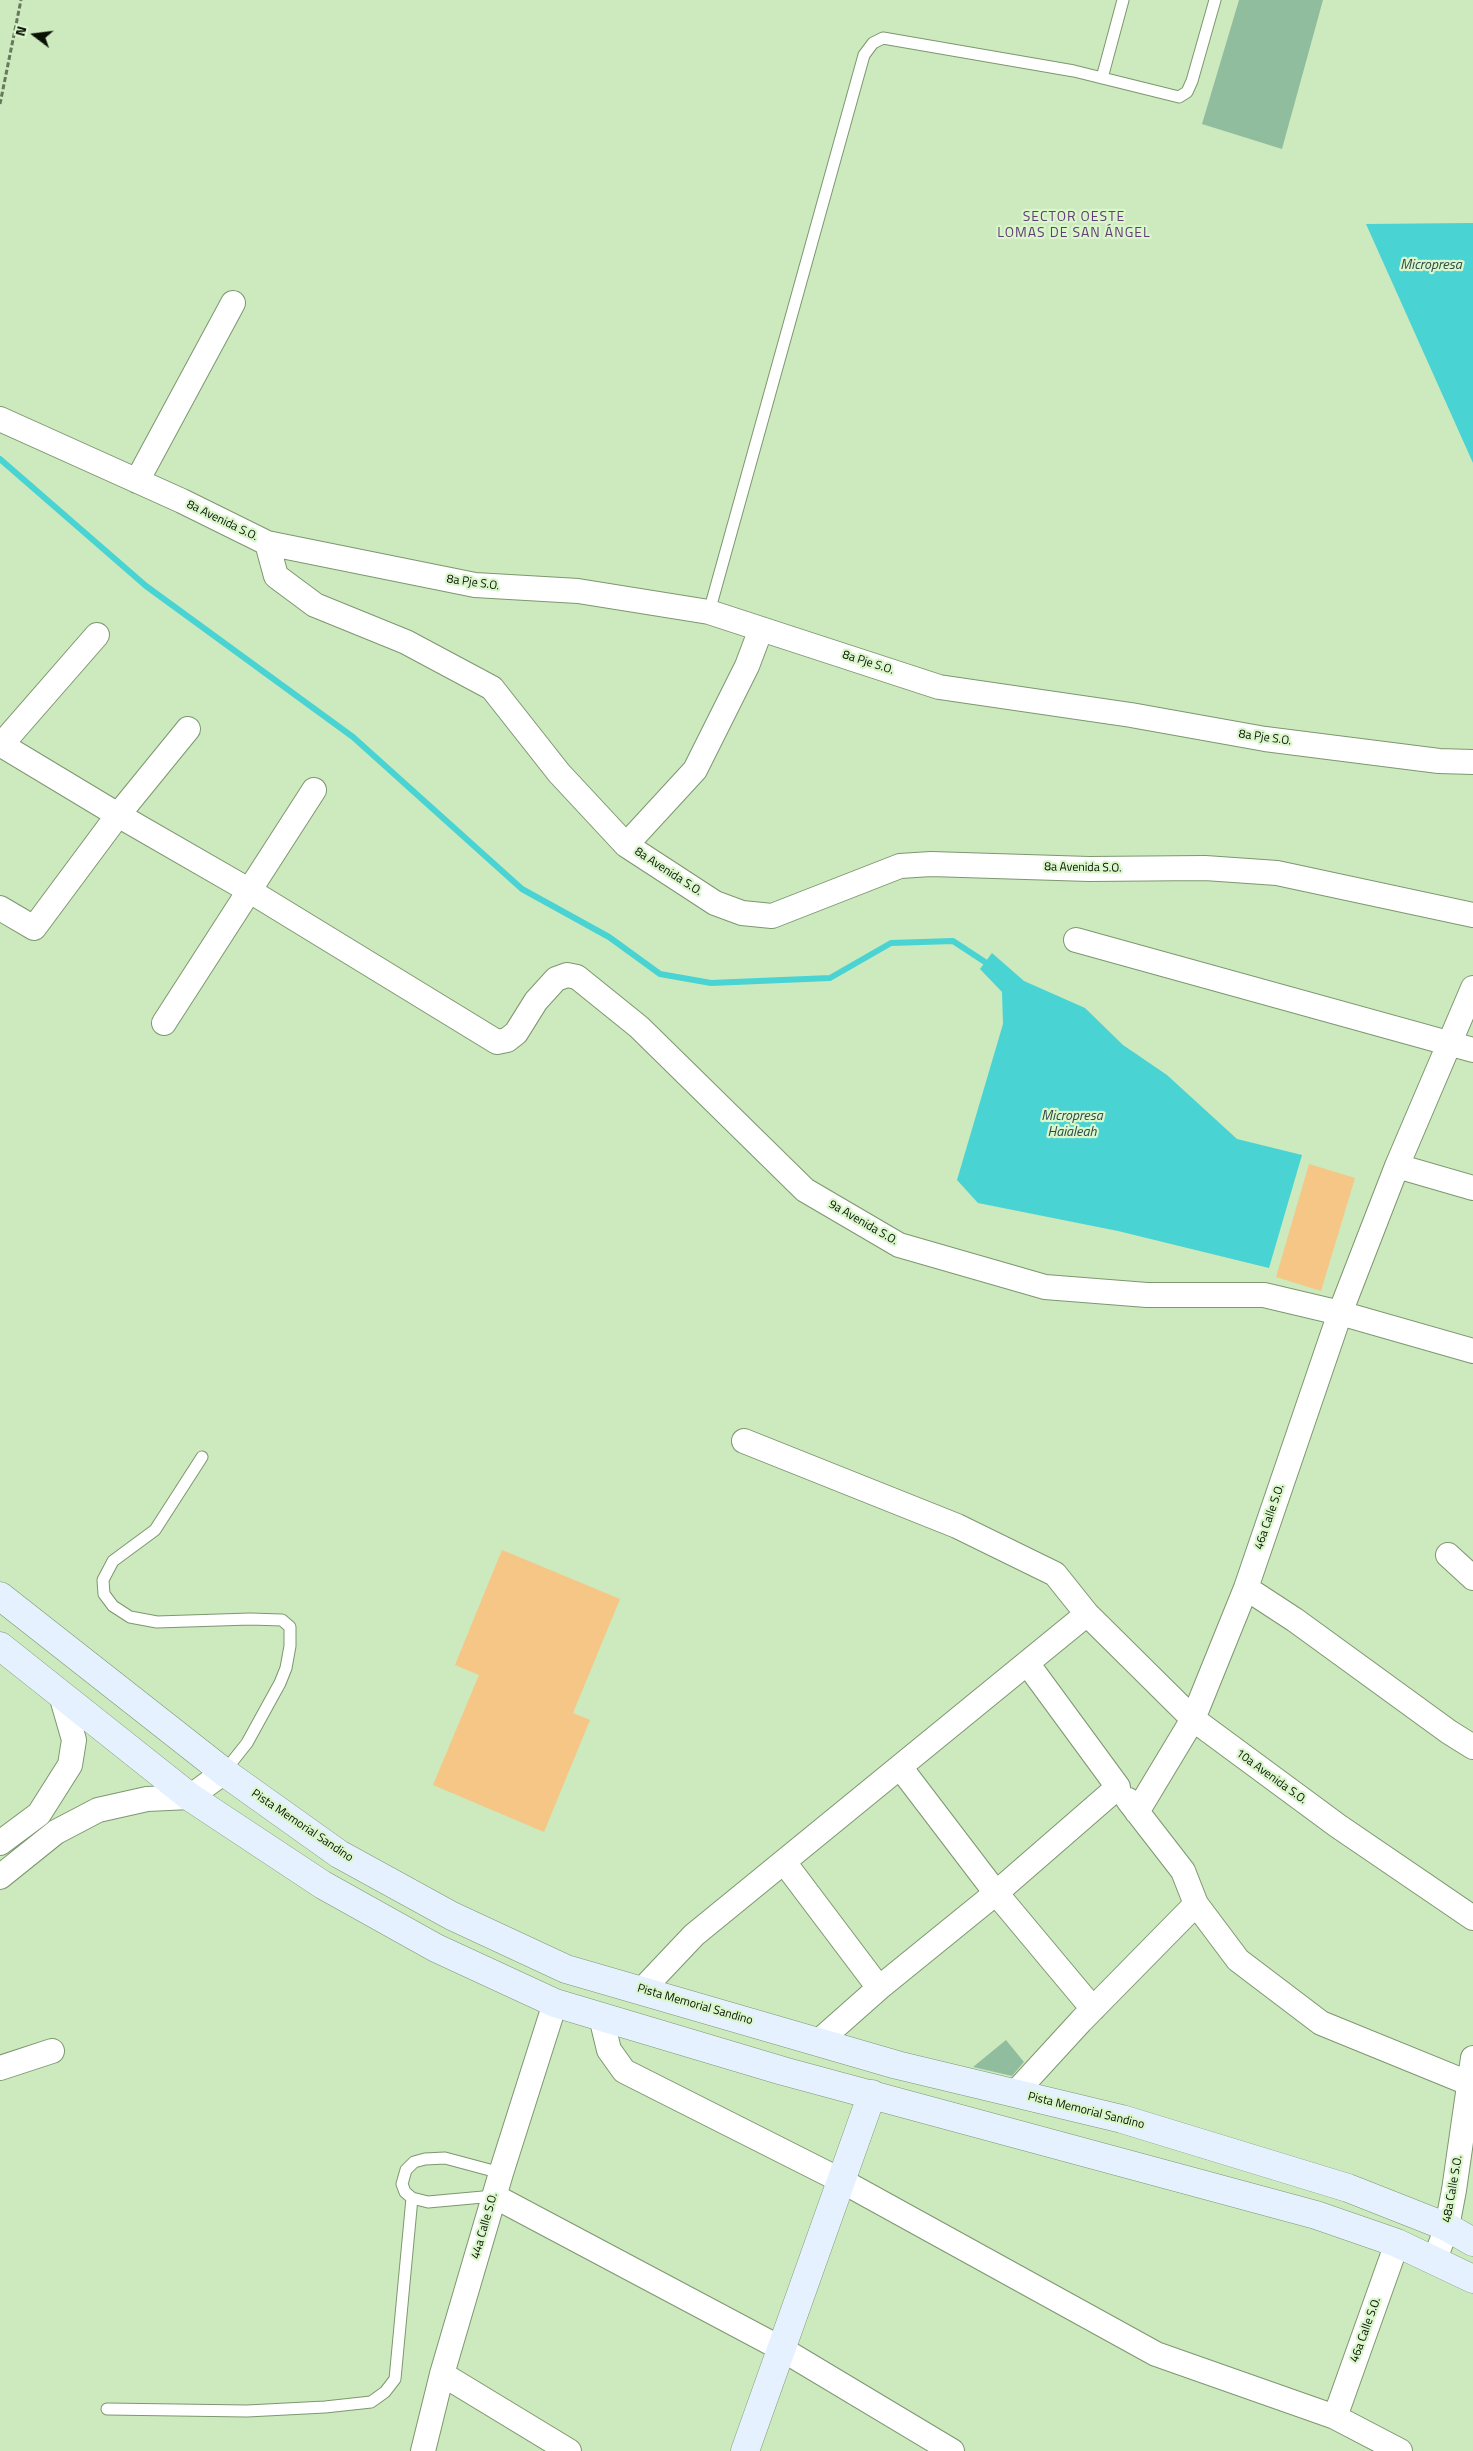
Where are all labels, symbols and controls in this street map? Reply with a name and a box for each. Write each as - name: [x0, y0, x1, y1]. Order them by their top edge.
- north arrow: [10, 10, 60, 60]
- text: N: [9, 24, 31, 38]
- district label: SECTOR OESTE LOMAS DE SAN ÁNGEL: [995, 210, 1153, 242]
- water label: Micropresa: [1400, 258, 1462, 274]
- street label: 8a Avenida S.O.: [184, 498, 260, 544]
- street label: 8a Pje S.O.: [446, 572, 500, 594]
- street label: 8a Pje S.O.: [840, 648, 896, 678]
- street label: 8a Pje S.O.: [1238, 727, 1292, 749]
- street label: 8a Avenida S.O.: [632, 845, 704, 899]
- street label: 8a Avenida S.O.: [1044, 860, 1122, 876]
- water label: Micropresa Haialeah: [1041, 1109, 1103, 1142]
- street label: 9a Avenida S.O.: [826, 1197, 900, 1249]
- street label: 46a Calle S.O.: [1252, 1482, 1288, 1552]
- street label: 10a Avenida S.O.: [1233, 1746, 1309, 1808]
- street label: Pista Memorial Sandino: [248, 1787, 356, 1865]
- street label: Pista Memorial Sandino: [636, 1982, 754, 2028]
- street label: Pista Memorial Sandino: [1026, 2090, 1146, 2132]
- street label: 48a Calle S.O.: [1440, 2154, 1466, 2224]
- street label: 44a Calle S.O.: [469, 2191, 501, 2261]
- street label: 46a Calle S.O.: [1348, 2295, 1384, 2365]

